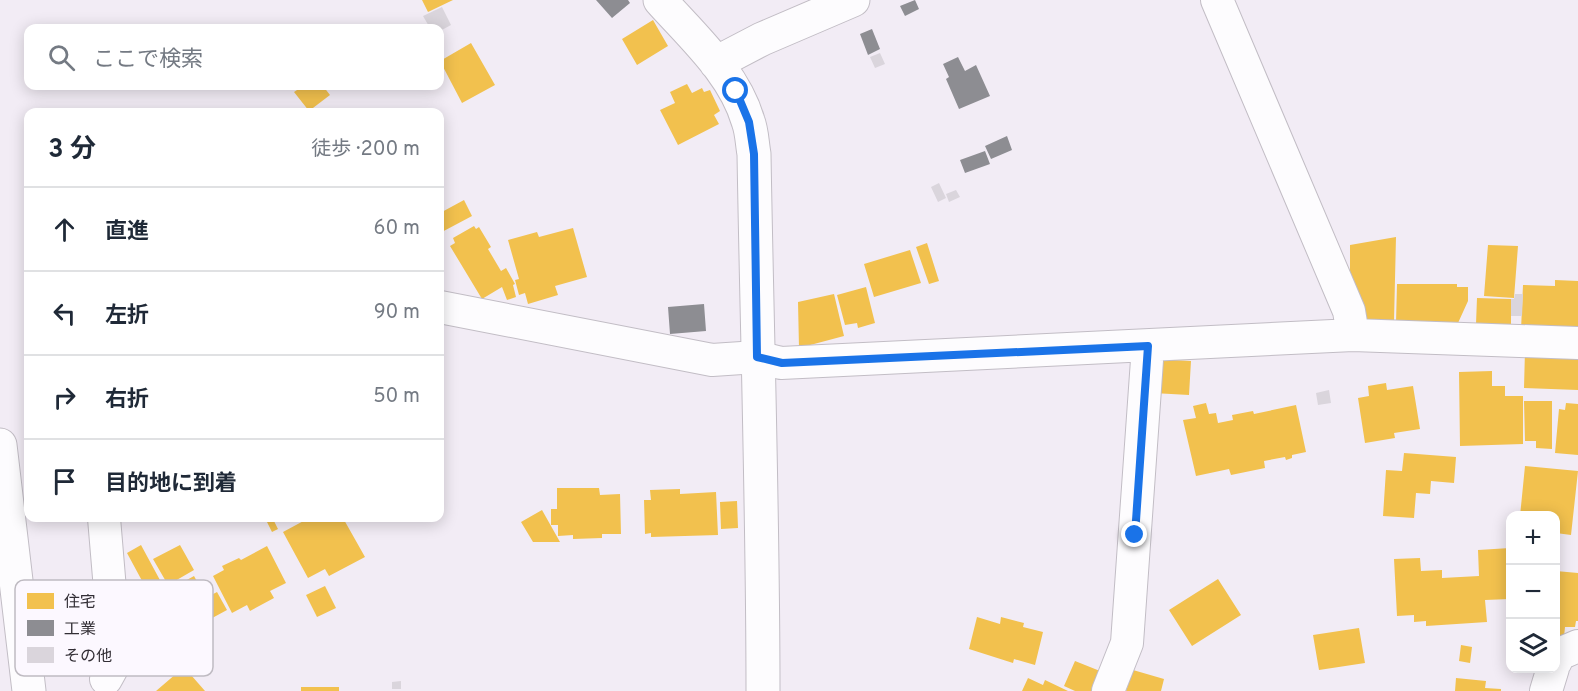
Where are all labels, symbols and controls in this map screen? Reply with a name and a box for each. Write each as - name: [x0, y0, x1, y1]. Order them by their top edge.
- search box: [24, 24, 444, 90]
- icon: search: [45, 41, 78, 74]
- text: ここで検索: [93, 47, 203, 74]
- route start: [722, 77, 748, 103]
- text: 3 分: [48, 134, 96, 167]
- text: 徒歩 · 200 m: [311, 137, 420, 163]
- icon: ahead: [48, 213, 81, 246]
- text: 60 m: [374, 216, 420, 242]
- text: 直進: [105, 219, 149, 246]
- icon: left: [48, 297, 81, 330]
- text: 90 m: [374, 300, 420, 326]
- text: 左折: [105, 303, 149, 330]
- icon: right: [48, 381, 81, 414]
- text: 50 m: [373, 384, 420, 410]
- text: 右折: [105, 387, 149, 414]
- icon: arrive: [48, 465, 81, 498]
- text: 目的地に到着: [105, 471, 237, 498]
- map controls: [1506, 511, 1560, 673]
- button: +: [1506, 511, 1560, 565]
- route end: [1121, 521, 1147, 547]
- button: −: [1506, 565, 1560, 619]
- legend: [15, 580, 213, 676]
- text: 住宅: [64, 593, 96, 613]
- button: layers: [1506, 619, 1560, 673]
- text: 工業: [64, 620, 96, 640]
- text: その他: [64, 647, 112, 667]

